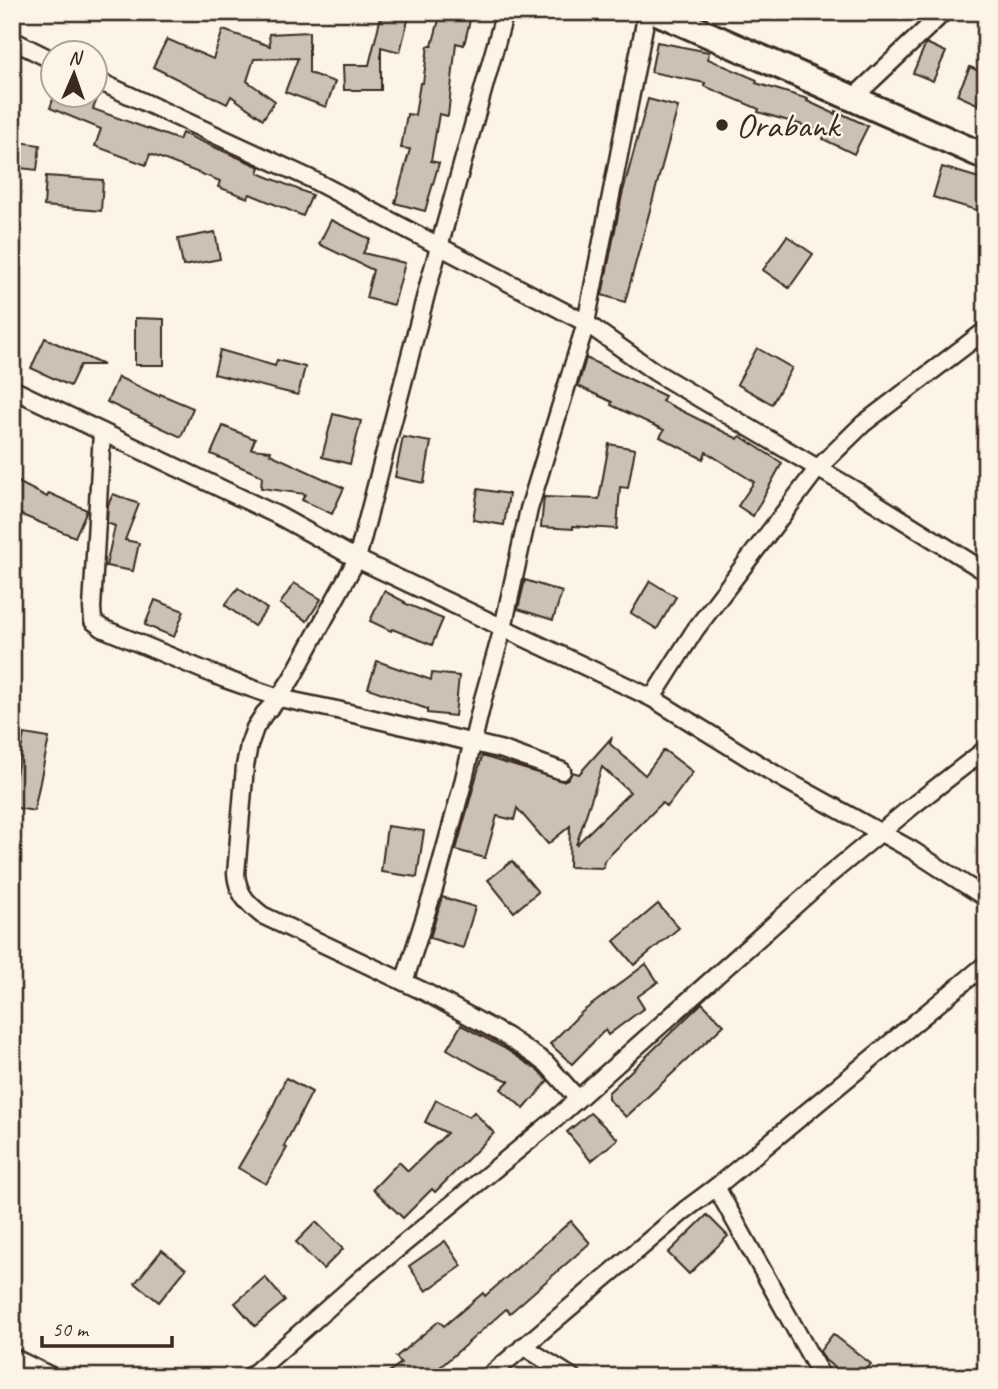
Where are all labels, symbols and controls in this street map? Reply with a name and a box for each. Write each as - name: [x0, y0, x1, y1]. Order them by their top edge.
- north arrow: [38, 38, 108, 108]
- text: N: [68, 46, 84, 70]
- place label: Orabank: [736, 103, 842, 148]
- marker: Orabank: [714, 117, 730, 133]
- scale bar: [42, 1305, 172, 1349]
- text: 50 m: [52, 1316, 90, 1342]

